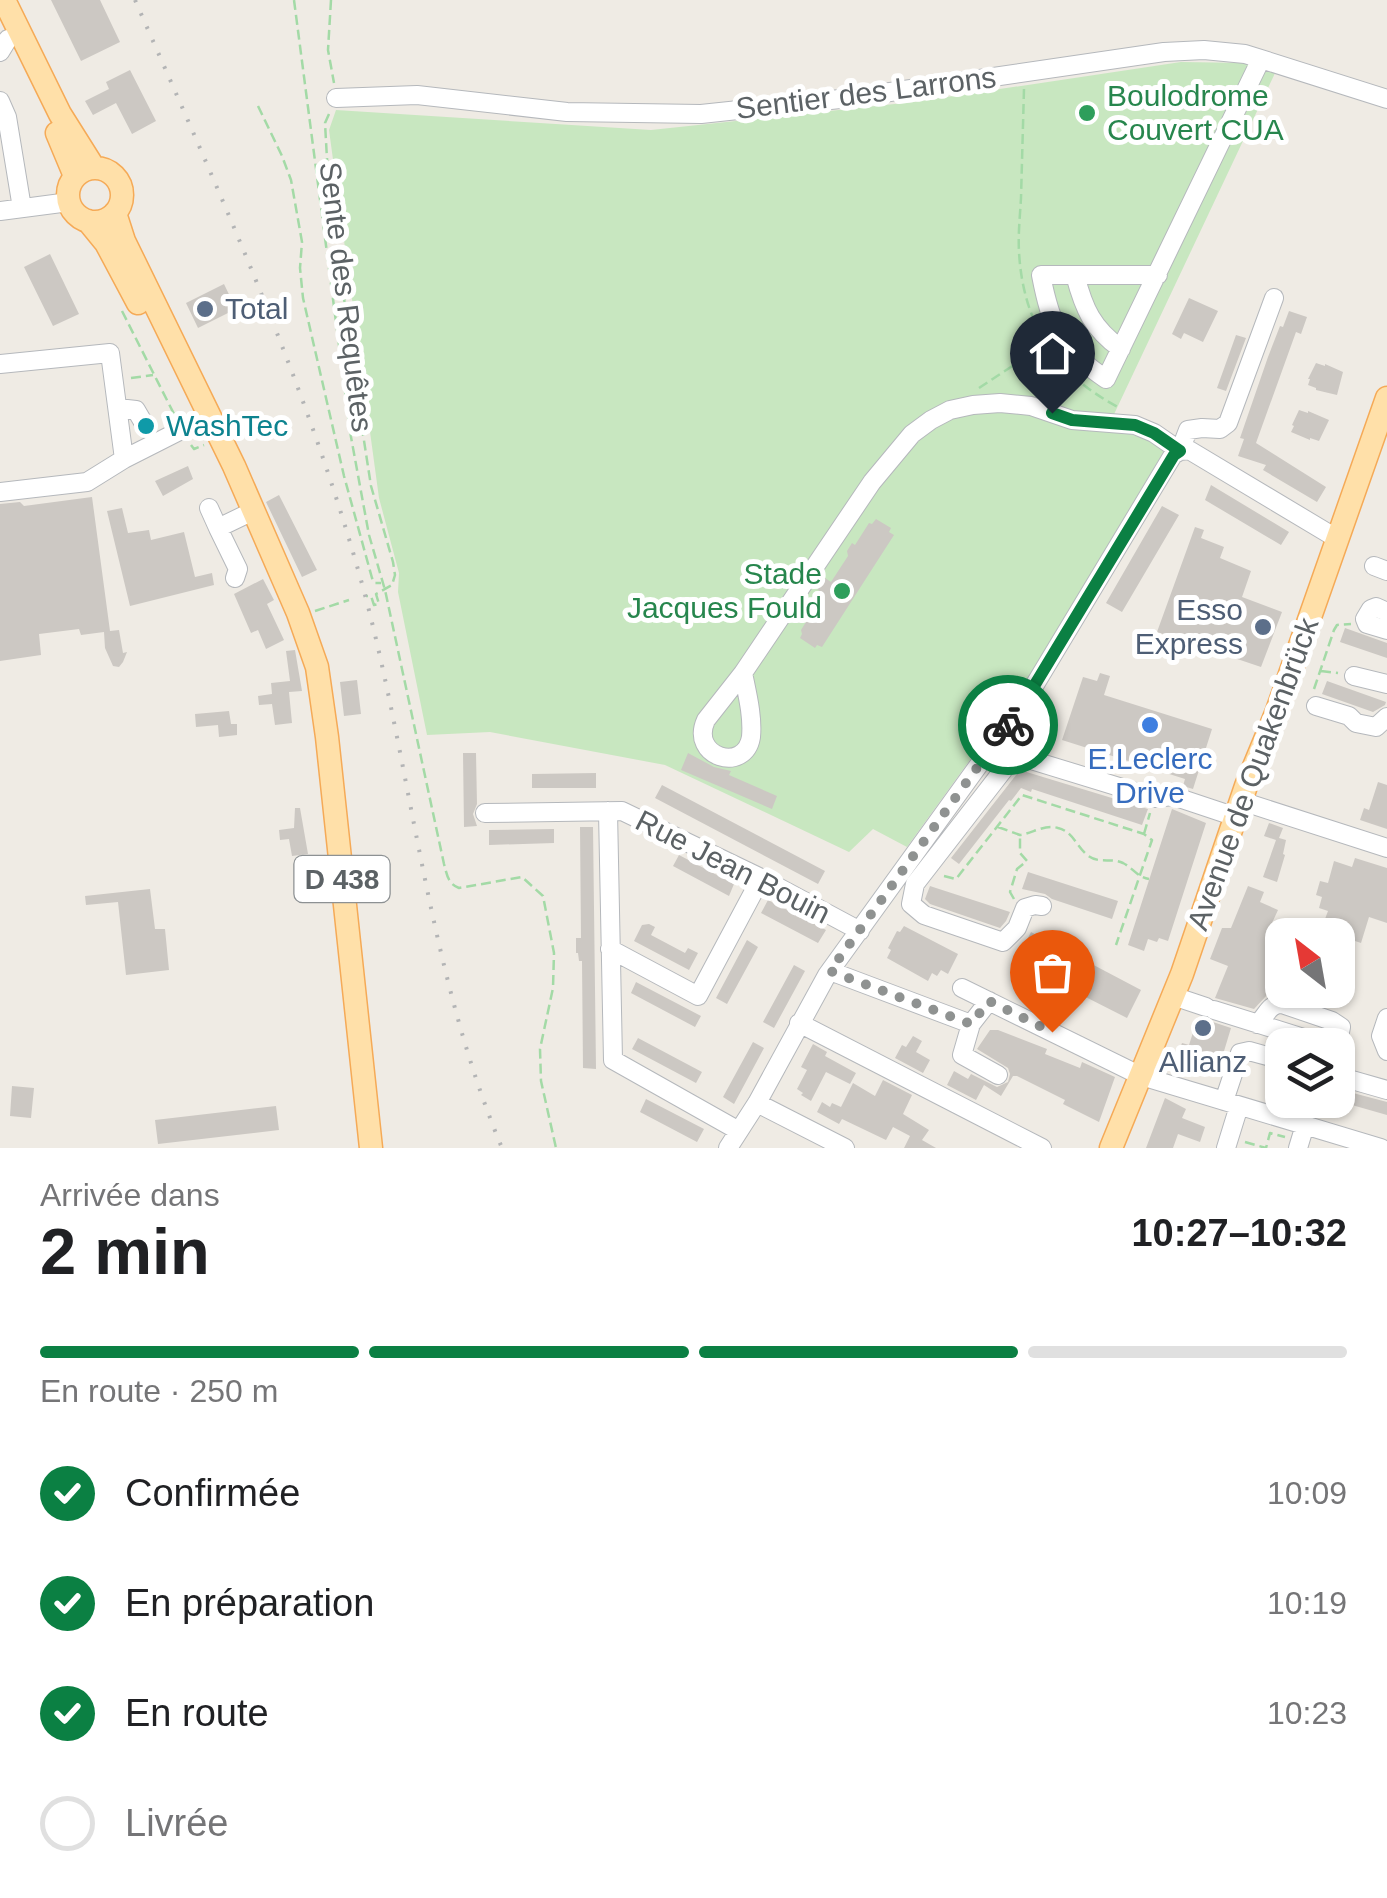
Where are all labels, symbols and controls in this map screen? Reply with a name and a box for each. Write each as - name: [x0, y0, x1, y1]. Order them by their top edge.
- street label: Sentier des Larrons: [734, 60, 998, 125]
- place label: Boulodrome Couvert CUA: [1107, 79, 1284, 146]
- marker: Boulodrome Couvert CUA: [1076, 102, 1098, 124]
- street label: Sente des Requêtes: [314, 160, 379, 434]
- place label: Total: [225, 292, 288, 325]
- marker: Total: [194, 298, 216, 320]
- pin: [1010, 311, 1095, 414]
- icon: home: [1025, 326, 1080, 381]
- place label: WashTec: [166, 409, 288, 442]
- marker: WashTec: [135, 415, 157, 437]
- place label: Stade Jacques Fould: [627, 557, 822, 624]
- marker: Stade Jacques Fould: [831, 580, 853, 602]
- place label: Esso Express: [1135, 593, 1243, 660]
- street label: Avenue de Quakenbrück: [1181, 612, 1325, 934]
- marker: Esso Express: [1252, 616, 1274, 638]
- courier: [958, 675, 1058, 775]
- icon: bike: [981, 698, 1036, 753]
- marker: E.Leclerc Drive: [1139, 714, 1161, 736]
- place label: E.Leclerc Drive: [1087, 742, 1213, 809]
- street label: Rue Jean Bouin: [631, 803, 836, 930]
- road number: D 438: [294, 856, 390, 902]
- north arrow: [1265, 918, 1355, 1008]
- map controls: [1265, 918, 1355, 1118]
- pin: [1010, 930, 1095, 1033]
- icon: bag: [1025, 945, 1080, 1000]
- marker: Allianz: [1192, 1017, 1214, 1039]
- button: layers: [1265, 1028, 1355, 1118]
- place label: Allianz: [1159, 1045, 1247, 1078]
- text: Arrivée dans: [40, 1177, 220, 1213]
- text: 10:27–10:32: [1131, 1212, 1347, 1254]
- text: 2 min: [40, 1215, 210, 1288]
- text: En route · 250 m: [40, 1373, 278, 1409]
- icon: check: [40, 1466, 95, 1521]
- text: Confirmée: [125, 1472, 300, 1514]
- text: 10:09: [1267, 1475, 1347, 1511]
- icon: check: [40, 1576, 95, 1631]
- text: En préparation: [125, 1582, 374, 1624]
- text: 10:19: [1267, 1585, 1347, 1621]
- icon: check: [40, 1686, 95, 1741]
- text: En route: [125, 1692, 269, 1734]
- text: 10:23: [1267, 1695, 1347, 1731]
- text: Livrée: [125, 1802, 229, 1844]

